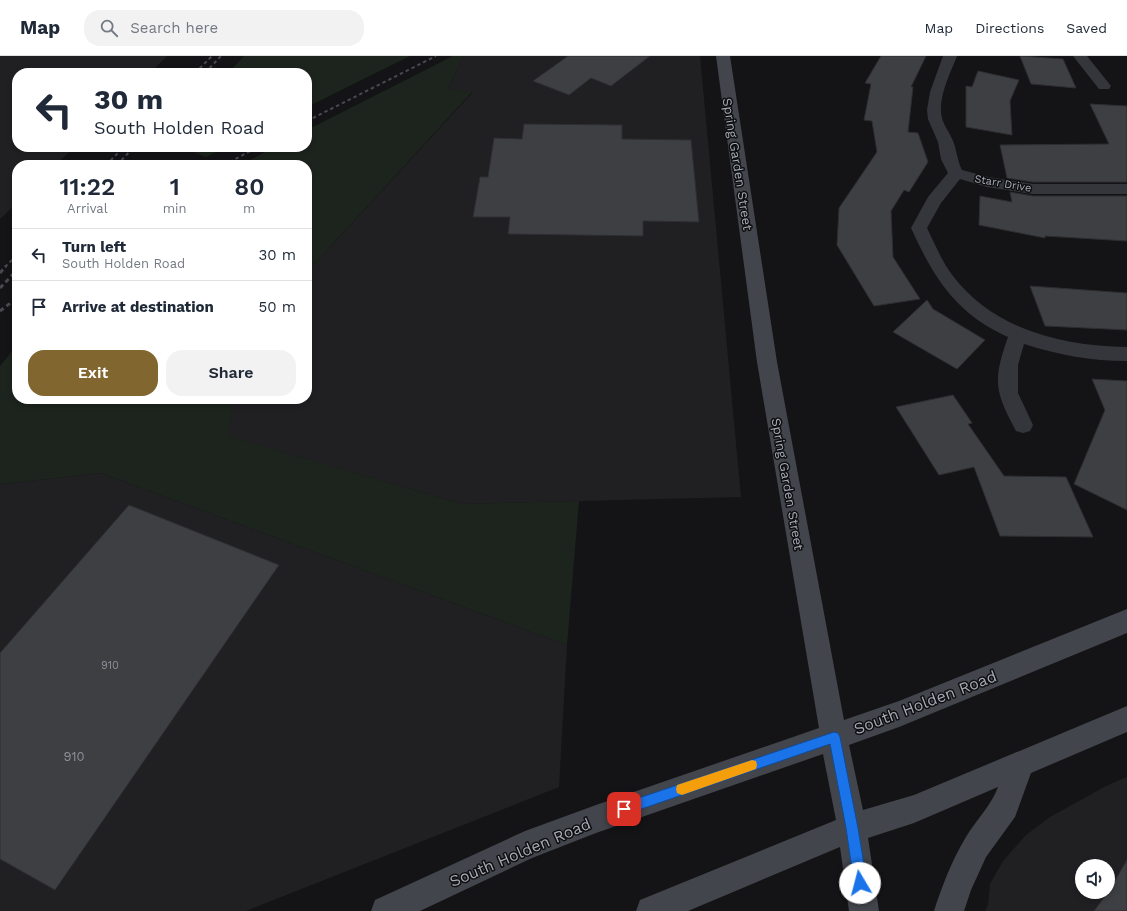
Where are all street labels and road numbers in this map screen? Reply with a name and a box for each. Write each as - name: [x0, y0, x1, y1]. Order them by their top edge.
- street label: Spring Garden Street: [720, 97, 755, 232]
- street label: Starr Drive: [973, 172, 1032, 195]
- street label: Spring Garden Street: [769, 417, 807, 552]
- street label: South Holden Road: [851, 666, 999, 738]
- street label: South Holden Road: [447, 814, 594, 891]

